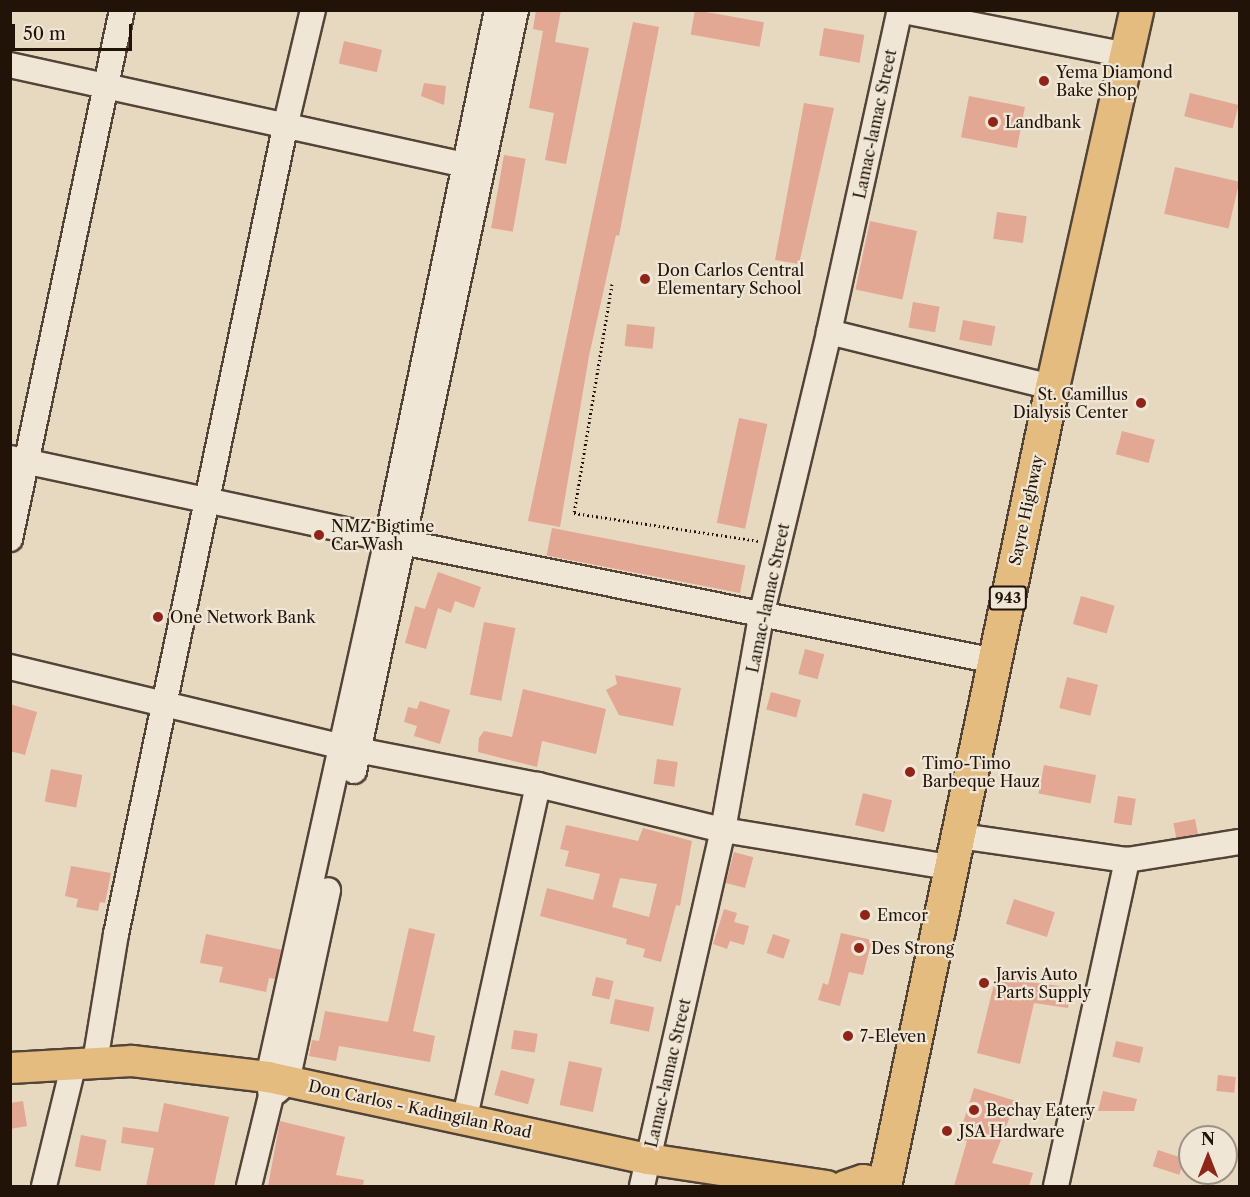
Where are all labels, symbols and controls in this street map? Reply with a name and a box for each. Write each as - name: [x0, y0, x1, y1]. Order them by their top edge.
- scale bar: [15, 12, 135, 50]
- text: 50 m: [23, 23, 66, 45]
- street label: Lamac-lamac Street: [850, 47, 900, 201]
- place label: Yema Diamond Bake Shop: [1056, 62, 1173, 100]
- marker: Yema Diamond Bake Shop: [1037, 74, 1051, 88]
- place label: Landbank: [1005, 112, 1081, 132]
- marker: Landbank: [986, 115, 1000, 129]
- place label: Don Carlos Central Elementary School: [657, 260, 804, 298]
- marker: Don Carlos Central Elementary School: [638, 272, 652, 286]
- place label: St. Camillus Dialysis Center: [1013, 384, 1128, 422]
- marker: St. Camillus Dialysis Center: [1132, 394, 1150, 412]
- street label: Sayre Highway: [1005, 453, 1047, 567]
- place label: NMZ Bigtime Car Wash: [331, 516, 434, 554]
- street label: Lamac-lamac Street: [743, 521, 793, 675]
- marker: NMZ Bigtime Car Wash: [312, 528, 326, 542]
- road number: 943: [988, 586, 1028, 610]
- place label: One Network Bank: [170, 607, 316, 627]
- marker: One Network Bank: [151, 610, 165, 624]
- place label: Timo-Timo Barbeque Hauz: [922, 753, 1040, 791]
- marker: Timo-Timo Barbeque Hauz: [903, 765, 917, 779]
- place label: Emcor: [877, 905, 928, 925]
- marker: Emcor: [858, 908, 872, 922]
- place label: Des Strong: [871, 938, 954, 958]
- marker: Des Strong: [852, 941, 866, 955]
- place label: Jarvis Auto Parts Supply: [996, 964, 1091, 1002]
- marker: Jarvis Auto Parts Supply: [977, 976, 991, 990]
- street label: Lamac-lamac Street: [641, 997, 695, 1149]
- place label: 7-Eleven: [860, 1026, 926, 1046]
- marker: 7-Eleven: [841, 1029, 855, 1043]
- street label: Don Carlos - Kadingilan Road: [307, 1076, 533, 1142]
- place label: Bechay Eatery: [986, 1100, 1095, 1120]
- marker: Bechay Eatery: [967, 1103, 981, 1117]
- place label: JSA Hardware: [959, 1121, 1065, 1141]
- marker: JSA Hardware: [940, 1124, 954, 1138]
- north arrow: [1178, 1125, 1238, 1185]
- text: N: [1201, 1129, 1215, 1149]

